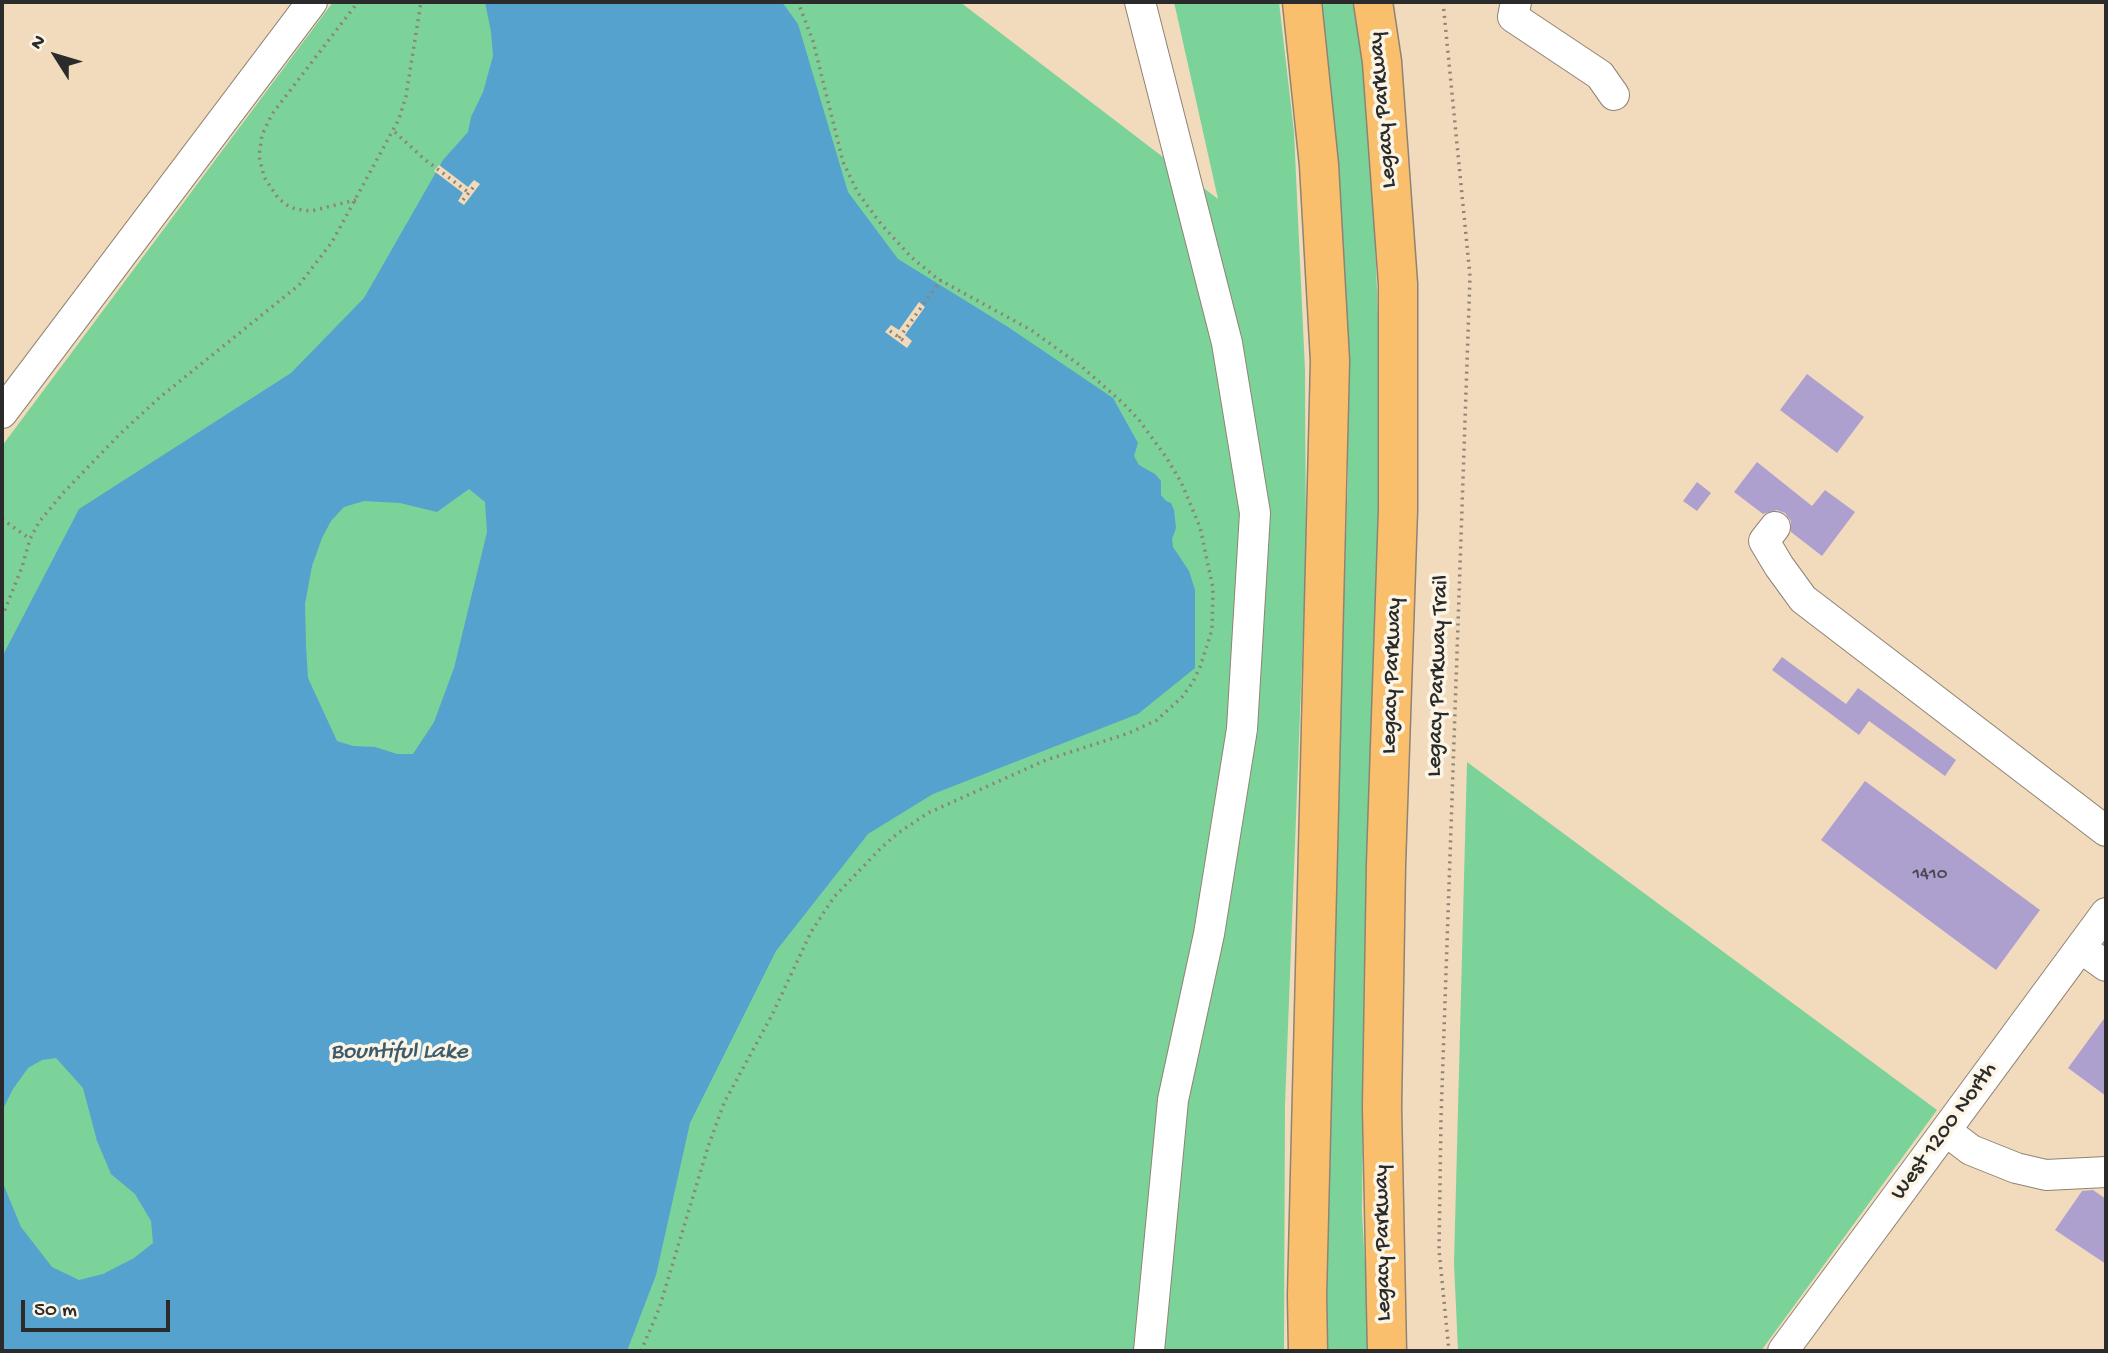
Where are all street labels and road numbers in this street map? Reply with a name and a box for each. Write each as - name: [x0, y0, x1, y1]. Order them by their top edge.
- street label: Legacy Parkway: [1363, 31, 1405, 189]
- street label: Legacy Parkway Trail: [1422, 575, 1456, 777]
- street label: Legacy Parkway: [1376, 597, 1410, 755]
- street label: West 1200 North: [1886, 1058, 2004, 1206]
- street label: Legacy Parkway: [1369, 1165, 1399, 1321]

